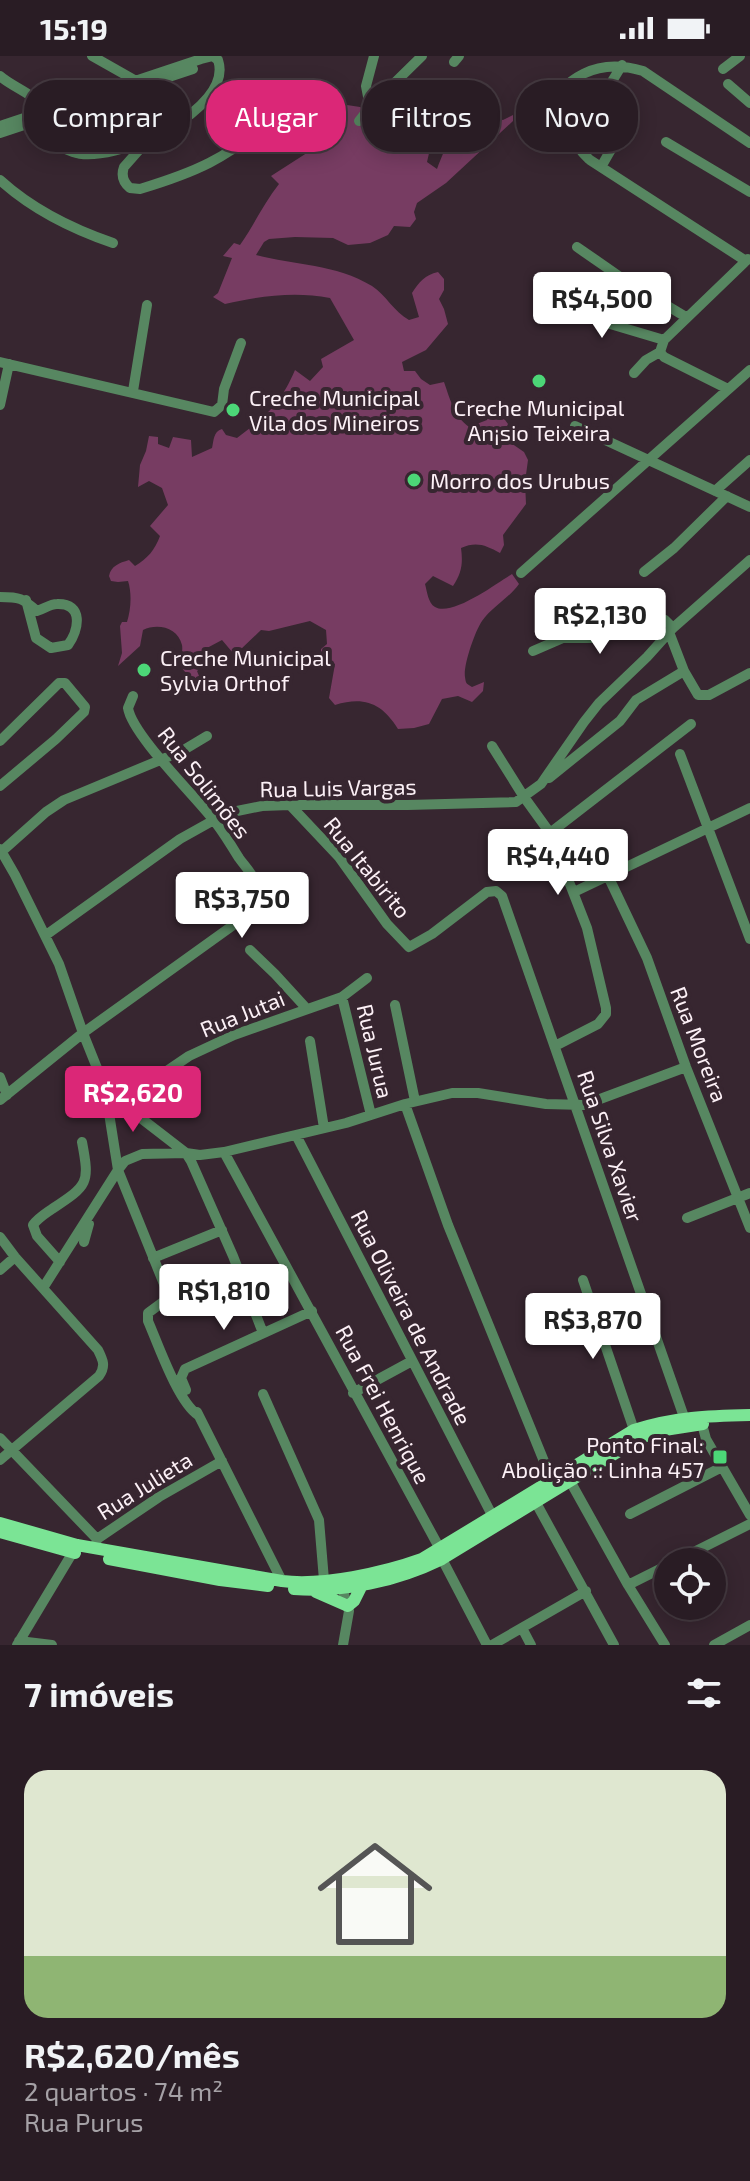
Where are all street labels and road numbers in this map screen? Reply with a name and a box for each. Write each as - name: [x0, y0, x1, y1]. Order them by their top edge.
- street label: Rua Solimões: [153, 721, 257, 843]
- street label: Rua Luis Vargas: [259, 773, 417, 801]
- street label: Rua Itabirito: [319, 811, 417, 923]
- street label: Rua Moreira: [666, 983, 734, 1105]
- street label: Rua Jutai: [196, 984, 288, 1042]
- street label: Rua Jurua: [353, 1001, 399, 1101]
- street label: Rua Silva Xavier: [573, 1067, 649, 1225]
- street label: Rua Oliveira de Andrade: [346, 1205, 478, 1429]
- street label: Rua Frei Henrique: [331, 1320, 437, 1488]
- street label: Rua Julieta: [92, 1446, 196, 1524]

